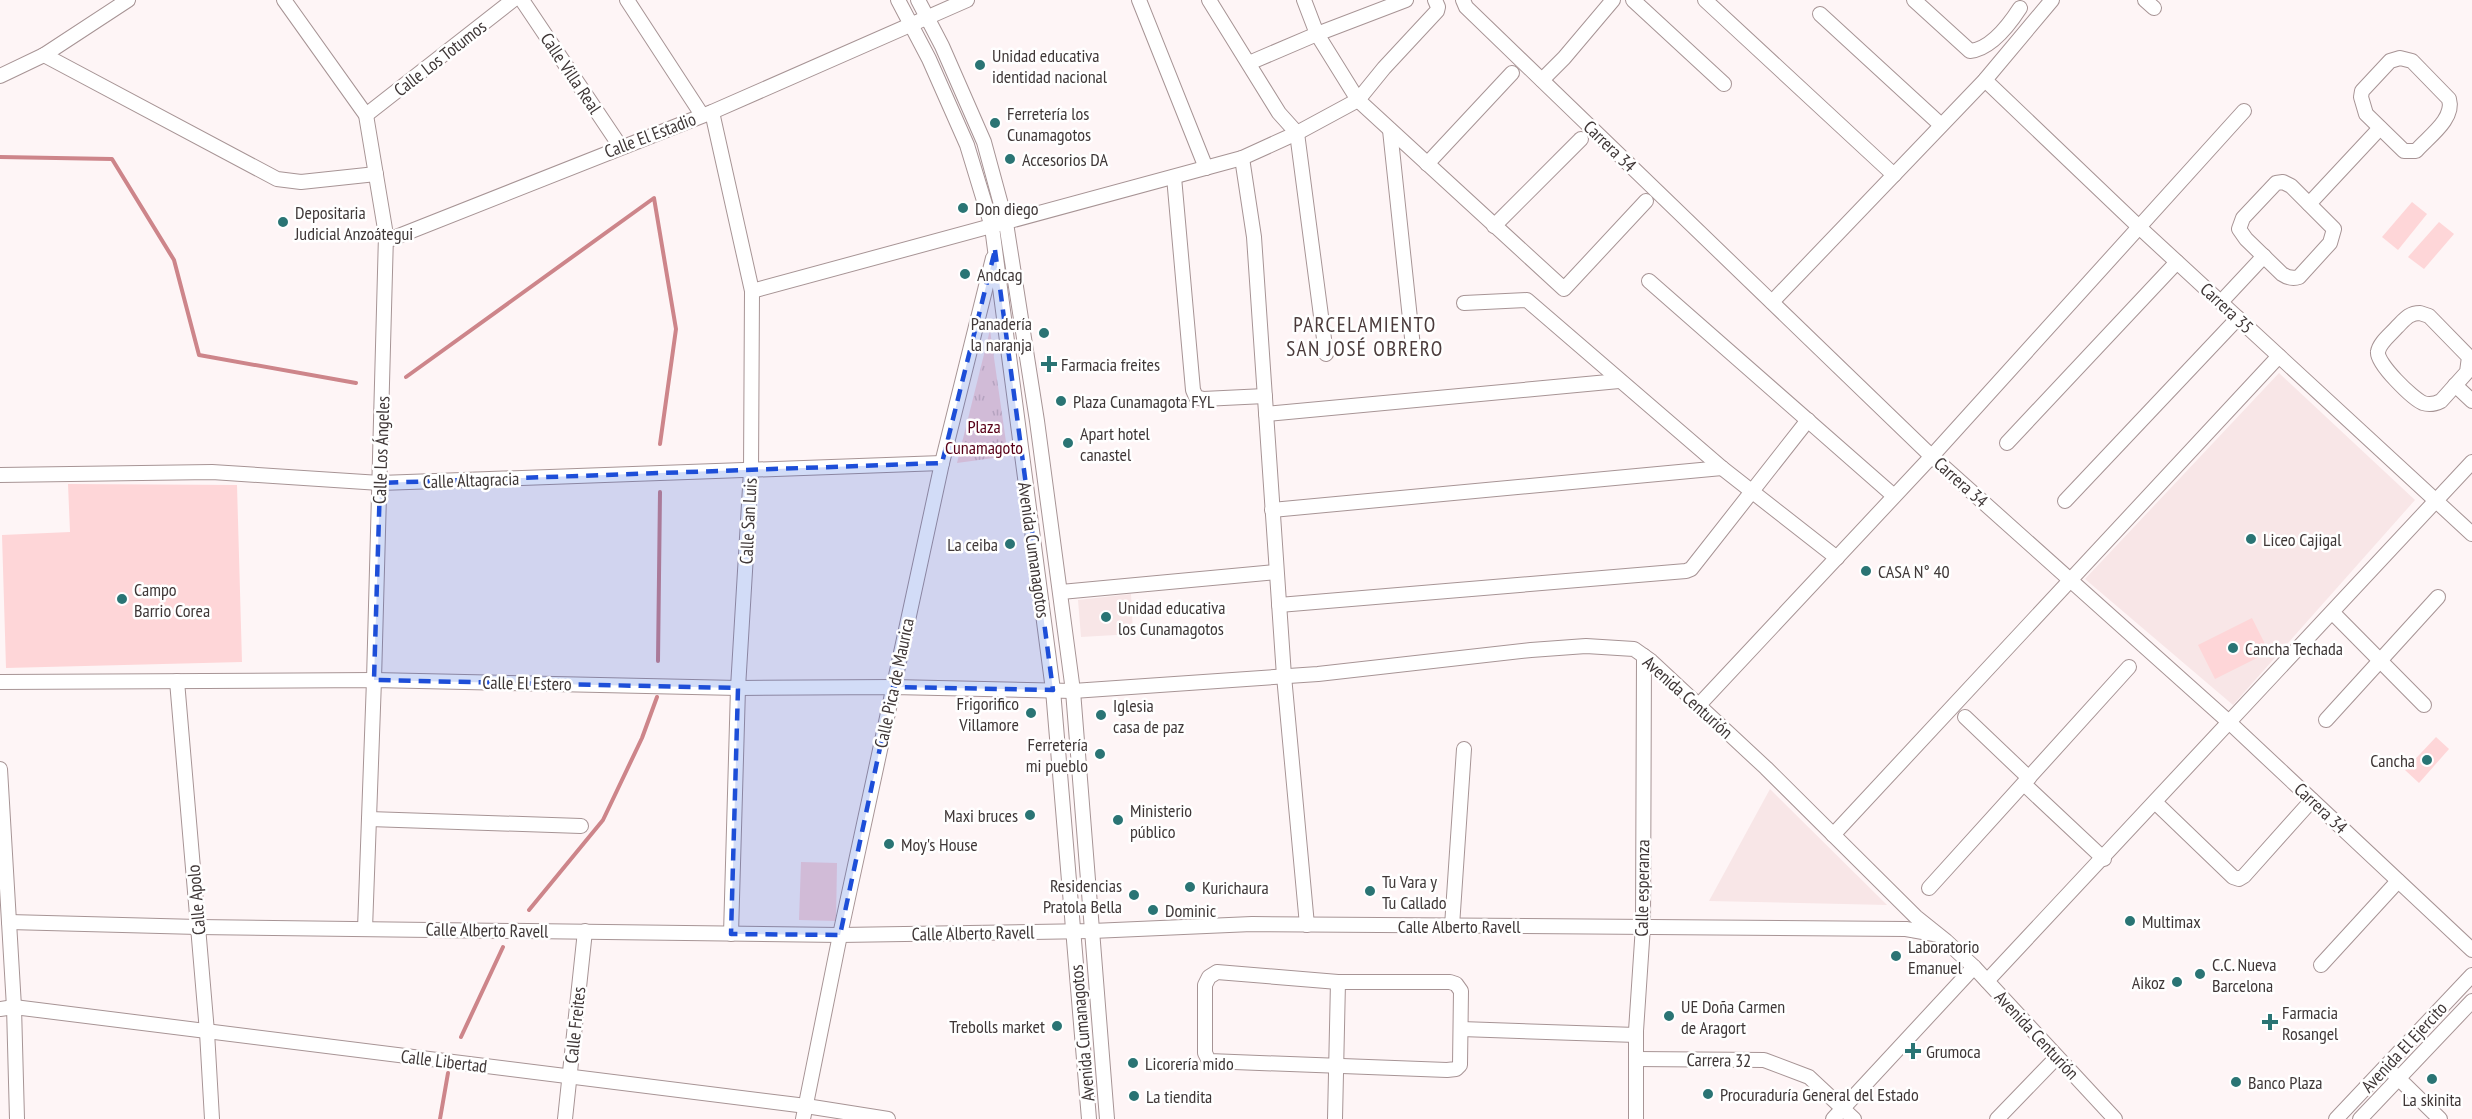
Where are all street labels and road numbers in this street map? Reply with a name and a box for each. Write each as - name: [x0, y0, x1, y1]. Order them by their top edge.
- street label: Calle Los Totumos: [389, 15, 491, 101]
- street label: Calle Villa Real: [536, 28, 607, 119]
- street label: Calle El Estadio: [601, 107, 699, 163]
- street label: Carrera 34: [1579, 115, 1641, 177]
- street label: Carrera 35: [2196, 278, 2258, 338]
- street label: Calle Los Ángeles: [368, 396, 394, 504]
- street label: Carrera 34: [1929, 452, 1993, 512]
- street label: Calle Altagracia: [422, 467, 520, 493]
- street label: Calle San Luis: [734, 477, 762, 565]
- street label: Avenida Cumanagotos: [1013, 481, 1055, 619]
- street label: Calle Pica de Maurica: [869, 616, 919, 750]
- street label: Avenida Centurión: [1638, 651, 1738, 743]
- street label: Calle El Estero: [482, 671, 572, 695]
- street label: Carrera 34: [2290, 778, 2352, 838]
- street label: Calle esperanza: [1630, 839, 1654, 937]
- street label: Calle Apolo: [181, 864, 211, 936]
- street label: Calle Alberto Ravell: [1398, 915, 1521, 938]
- street label: Calle Alberto Ravell: [425, 917, 549, 943]
- street label: Calle Alberto Ravell: [911, 920, 1035, 946]
- street label: Avenida Cumanagotos: [1065, 964, 1099, 1102]
- street label: Calle Freites: [560, 986, 590, 1064]
- street label: Avenida Centurión: [1990, 986, 2084, 1084]
- street label: Avenida El Ejercito: [2356, 997, 2452, 1097]
- street label: Calle Libertad: [400, 1044, 488, 1078]
- street label: Carrera 32: [1686, 1048, 1752, 1072]

